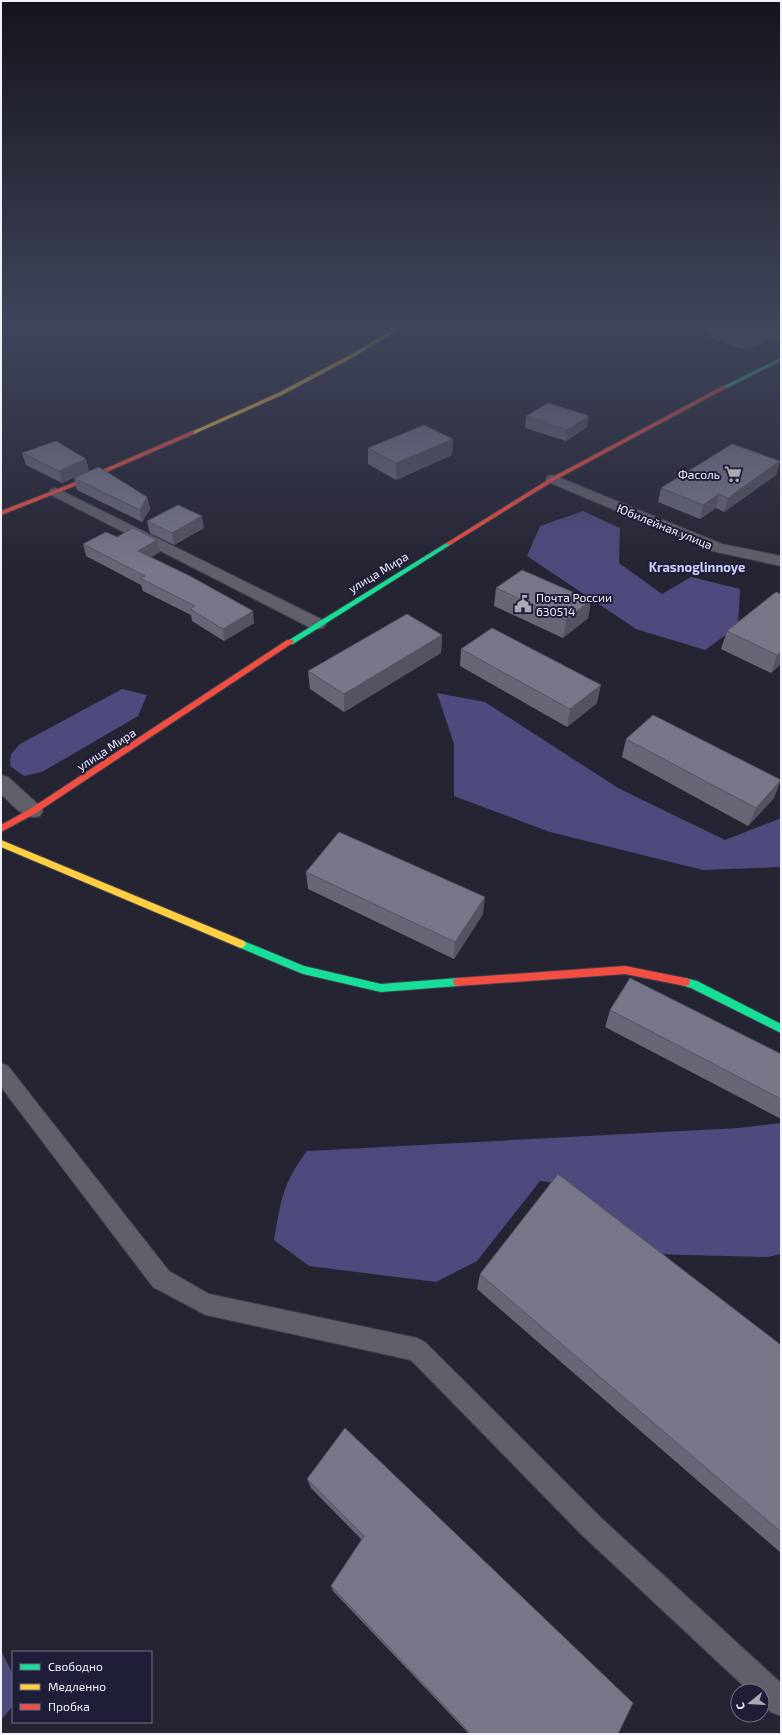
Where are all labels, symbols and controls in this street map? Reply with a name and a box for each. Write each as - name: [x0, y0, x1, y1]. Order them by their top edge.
- supermarket icon: Фасоль: [723, 464, 743, 484]
- place label: Фасоль: [678, 467, 720, 481]
- street label: Юбилейная улица: [615, 500, 715, 552]
- street label: улица Мира: [346, 549, 411, 596]
- district label: Krasnoglinnoye: [649, 559, 745, 575]
- place label: Почта России 630514: [536, 590, 612, 618]
- public building icon: Почта России 630514: [513, 594, 533, 614]
- street label: улица Мира: [74, 725, 139, 774]
- legend: [12, 1651, 152, 1723]
- text: Свободно: [48, 1659, 103, 1673]
- text: Медленно: [48, 1679, 106, 1693]
- north arrow: [730, 1683, 770, 1723]
- text: Пробка: [48, 1699, 90, 1713]
- text: С: [733, 1701, 747, 1711]

